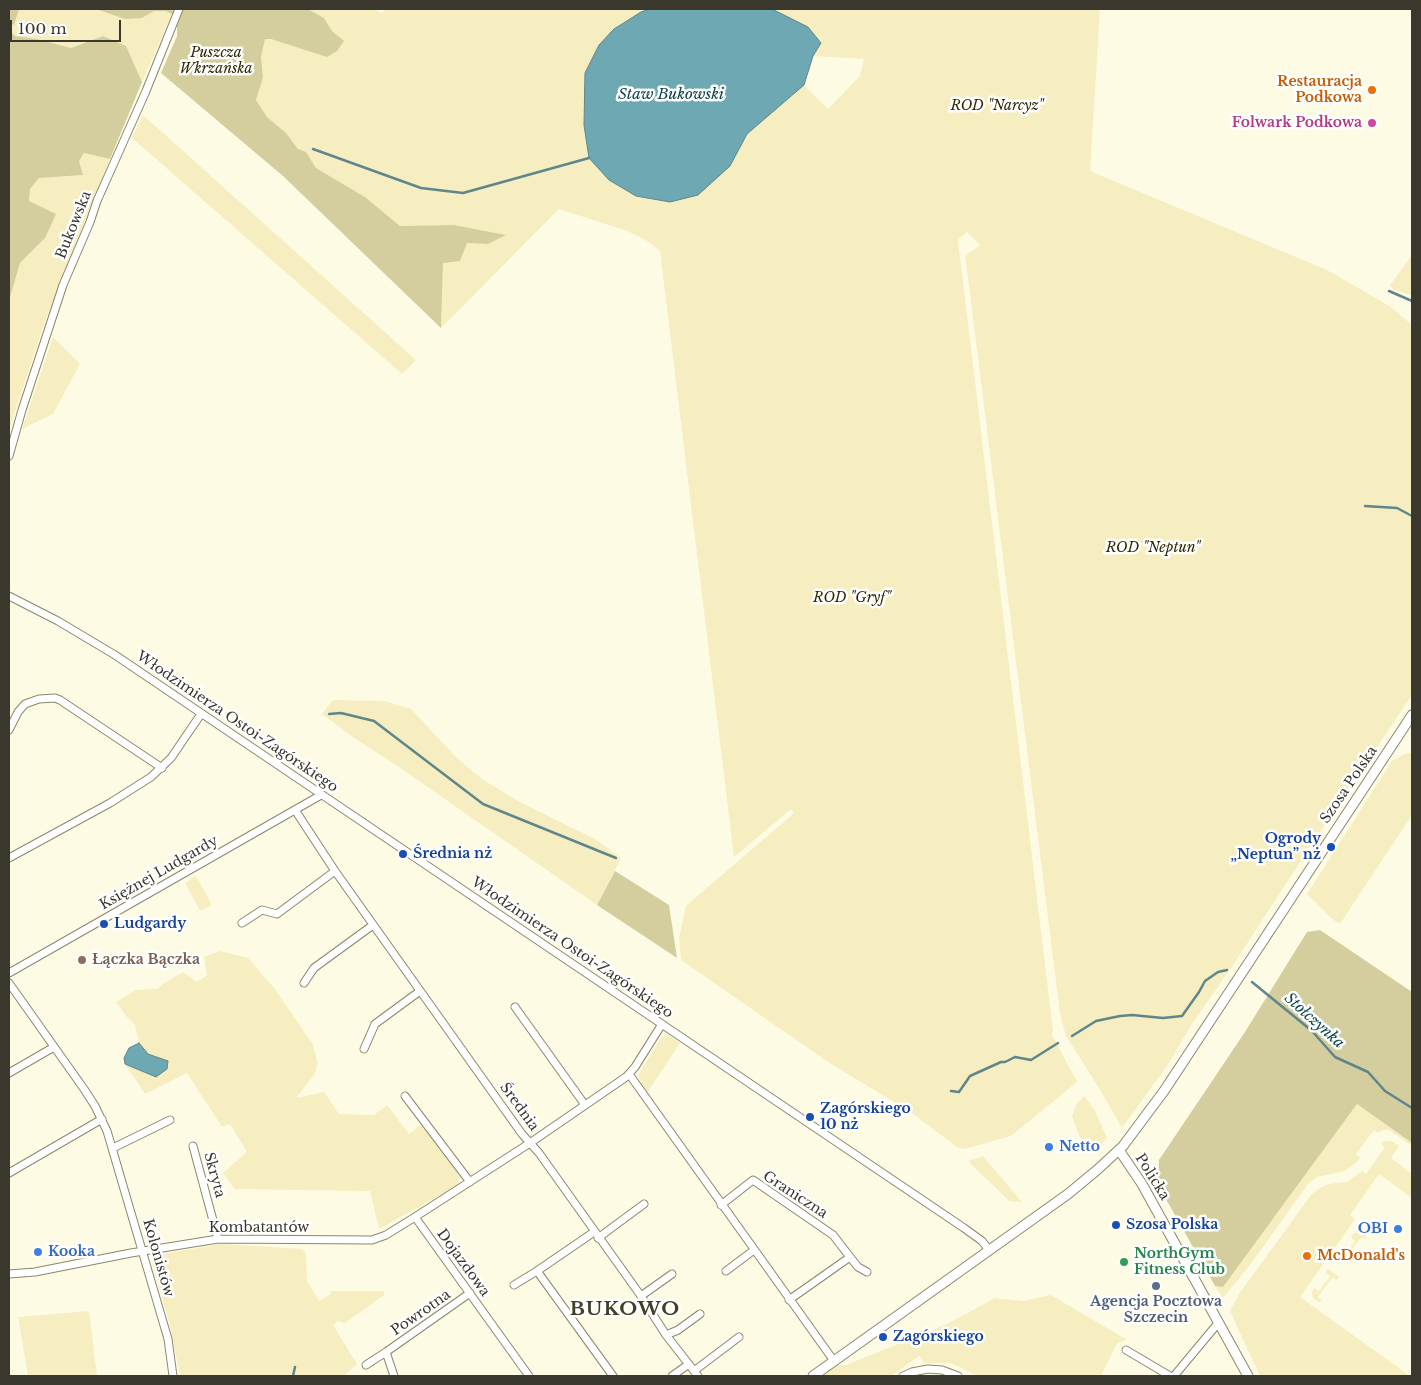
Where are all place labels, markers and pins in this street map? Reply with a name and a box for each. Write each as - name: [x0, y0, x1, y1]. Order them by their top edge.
- place label: Restauracja Podkowa: [1277, 74, 1362, 106]
- marker: Restauracja Podkowa: [1366, 84, 1378, 96]
- place label: Folwark Podkowa: [1232, 115, 1362, 131]
- marker: Folwark Podkowa: [1366, 117, 1378, 129]
- place label: Ogrody „Neptun” nż: [1230, 831, 1321, 864]
- marker: Ogrody „Neptun” nż: [1325, 841, 1337, 853]
- place label: Średnia nż: [413, 846, 492, 862]
- marker: Średnia nż: [397, 848, 409, 860]
- place label: Ludgardy: [114, 916, 186, 932]
- marker: Ludgardy: [98, 918, 110, 930]
- place label: Łączka Bączka: [92, 952, 200, 968]
- marker: Łączka Bączka: [76, 954, 88, 966]
- place label: Zagórskiego 10 nż: [820, 1101, 911, 1134]
- marker: Zagórskiego 10 nż: [804, 1111, 816, 1123]
- place label: Netto: [1059, 1139, 1100, 1155]
- marker: Netto: [1043, 1141, 1055, 1153]
- place label: Szosa Polska: [1126, 1217, 1218, 1233]
- marker: Szosa Polska: [1110, 1219, 1122, 1231]
- place label: OBI: [1358, 1221, 1388, 1237]
- marker: OBI: [1392, 1223, 1404, 1235]
- place label: Kooka: [48, 1244, 95, 1260]
- marker: Kooka: [32, 1246, 44, 1258]
- place label: NorthGym Fitness Club: [1134, 1246, 1225, 1278]
- place label: McDonald's: [1317, 1248, 1405, 1264]
- marker: McDonald's: [1301, 1250, 1313, 1262]
- marker: NorthGym Fitness Club: [1118, 1256, 1130, 1268]
- marker: Agencja Pocztowa Szczecin: [1150, 1280, 1162, 1292]
- place label: Agencja Pocztowa Szczecin: [1090, 1294, 1222, 1326]
- place label: Zagórskiego: [893, 1329, 984, 1345]
- marker: Zagórskiego: [877, 1331, 889, 1343]

